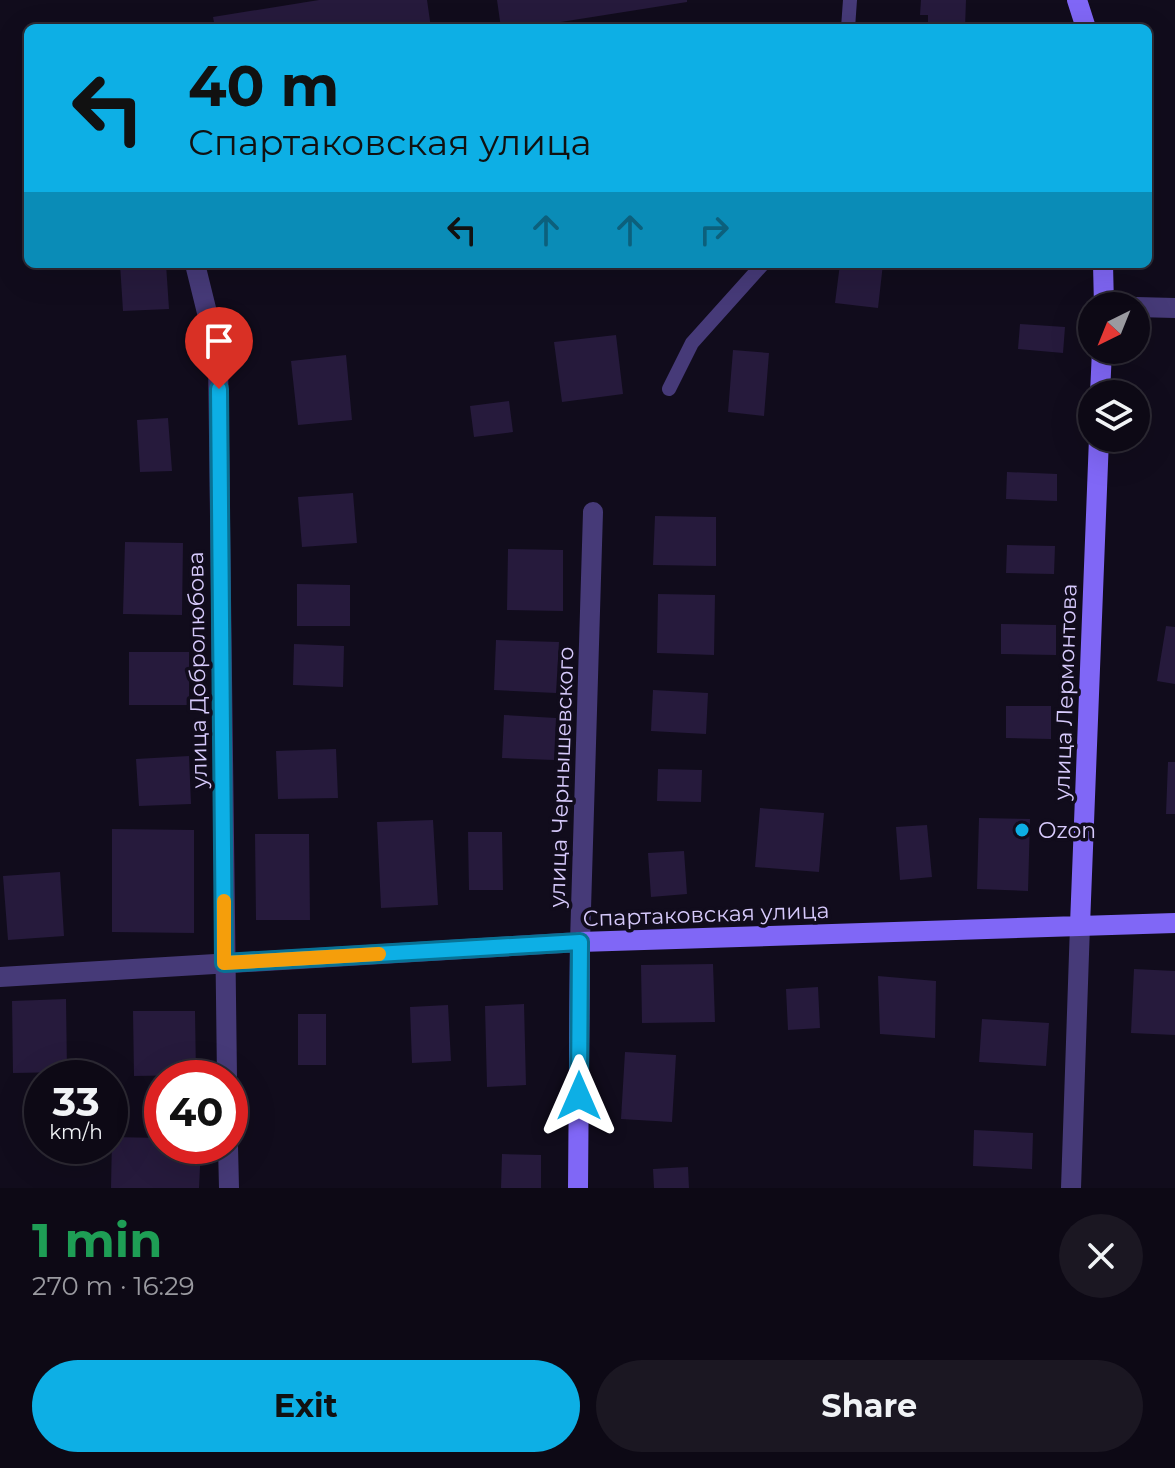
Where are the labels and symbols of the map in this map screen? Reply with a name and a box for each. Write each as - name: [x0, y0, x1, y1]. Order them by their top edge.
- north arrow: [1078, 292, 1150, 364]
- pin: [185, 307, 253, 389]
- street label: улица Добролюбова: [182, 551, 213, 790]
- street label: улица Лермонтова: [1048, 583, 1083, 802]
- street label: улица Чернышевского: [543, 646, 580, 909]
- place label: Ozon: [1038, 817, 1096, 844]
- marker: Ozon: [1013, 821, 1031, 839]
- street label: Спартаковская улица: [582, 897, 830, 932]
- position arrow: [537, 1054, 621, 1138]
- speed limit sign: 40: [144, 1060, 248, 1164]

